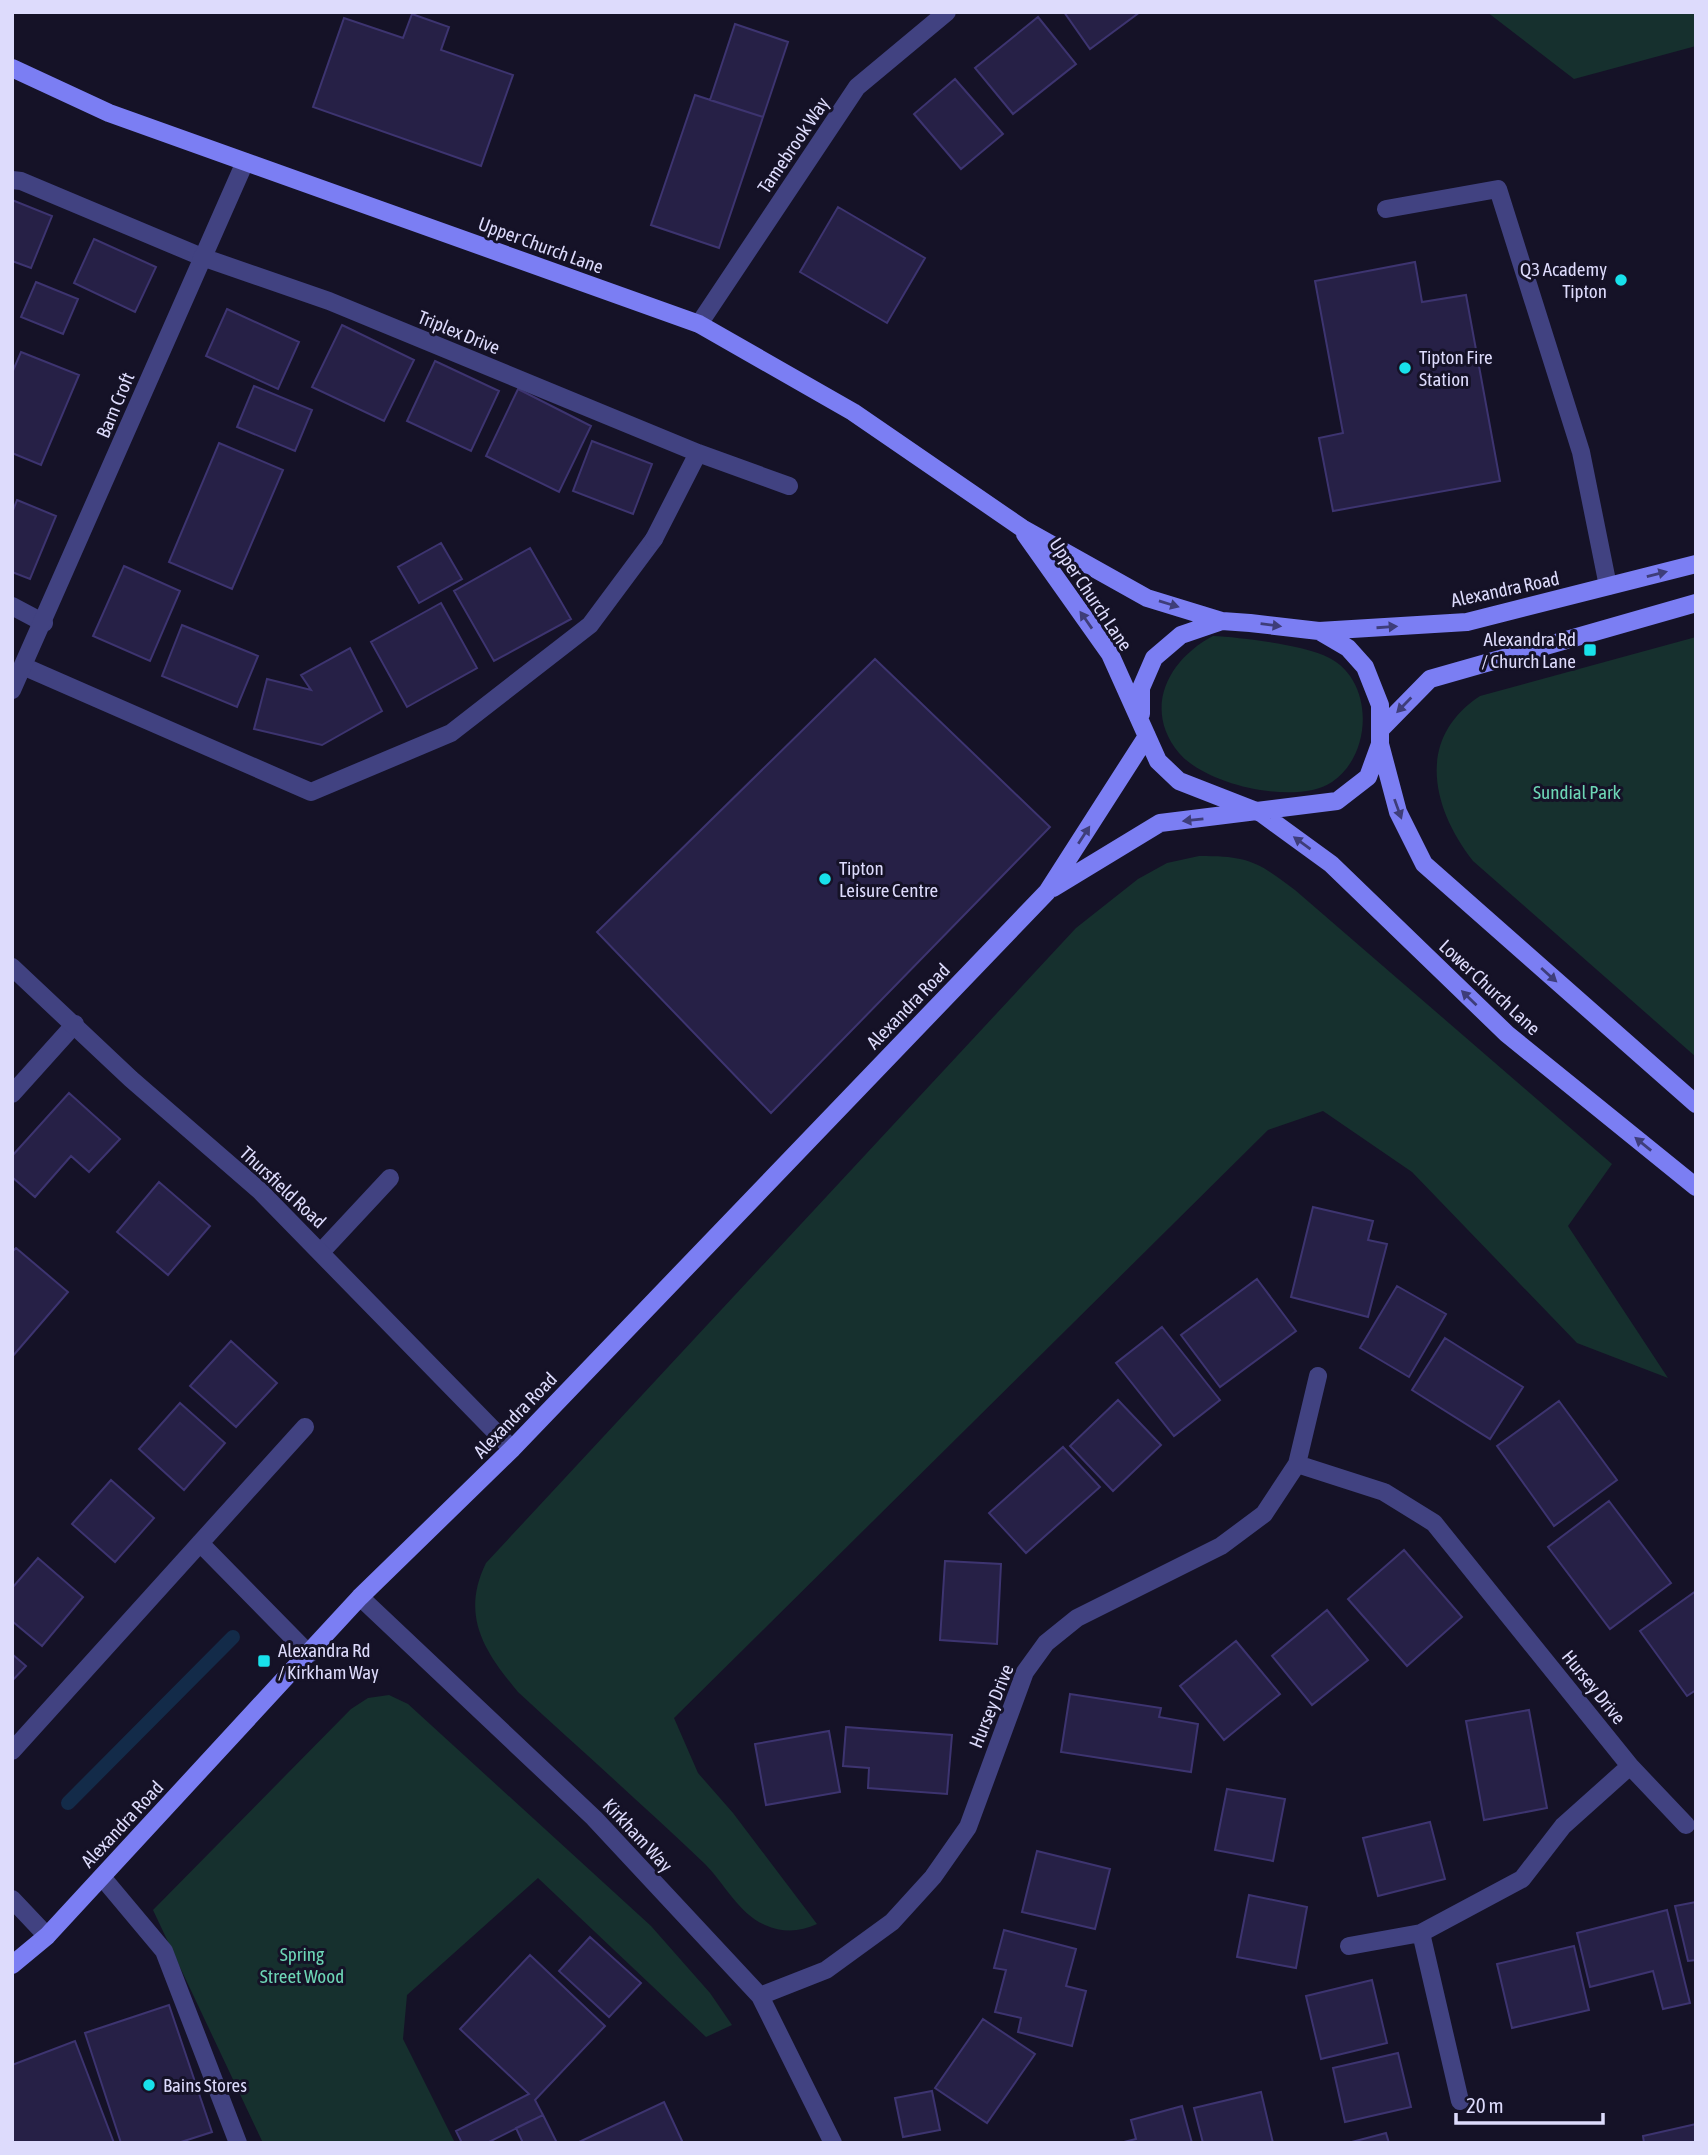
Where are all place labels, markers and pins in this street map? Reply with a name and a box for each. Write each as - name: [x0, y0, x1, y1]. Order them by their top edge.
- place label: Q3 Academy Tipton: [1520, 258, 1607, 302]
- marker: Q3 Academy Tipton: [1613, 272, 1629, 288]
- place label: Tipton Fire Station: [1419, 346, 1493, 390]
- marker: Tipton Fire Station: [1397, 360, 1413, 376]
- place label: Alexandra Rd / Church Lane: [1482, 628, 1576, 672]
- marker: Alexandra Rd / Church Lane: [1582, 642, 1598, 658]
- place label: Tipton Leisure Centre: [839, 857, 938, 901]
- marker: Tipton Leisure Centre: [817, 871, 833, 887]
- place label: Alexandra Rd / Kirkham Way: [278, 1639, 379, 1683]
- marker: Alexandra Rd / Kirkham Way: [256, 1653, 272, 1669]
- place label: Bains Stores: [163, 2074, 247, 2096]
- marker: Bains Stores: [141, 2077, 157, 2093]

